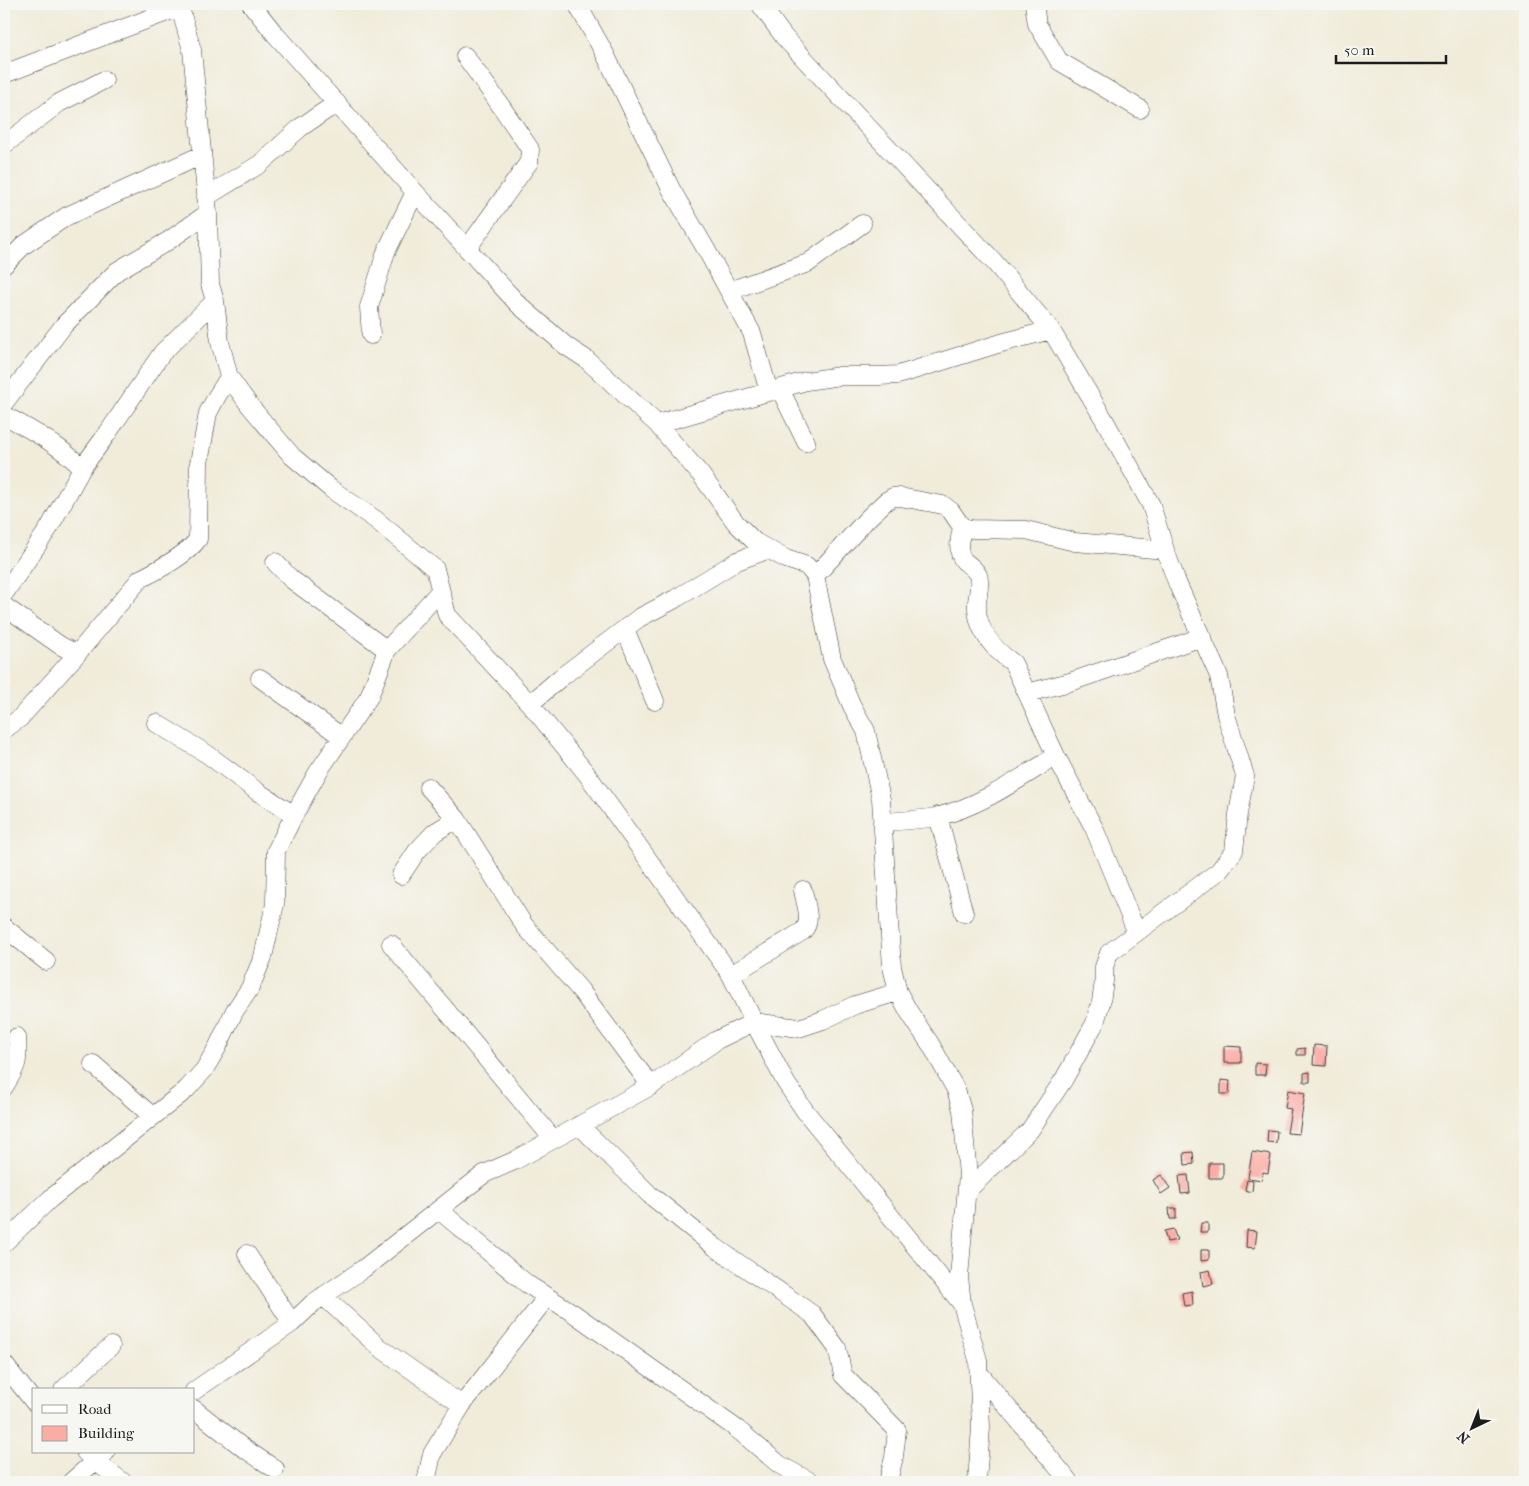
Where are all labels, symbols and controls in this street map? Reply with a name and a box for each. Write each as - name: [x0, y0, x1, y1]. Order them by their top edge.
- scale bar: [1336, 32, 1446, 64]
- text: 50 m: [1344, 41, 1375, 59]
- legend: [32, 1388, 195, 1454]
- text: Road: [78, 1400, 112, 1418]
- north arrow: [1446, 1404, 1496, 1454]
- text: Building: [78, 1424, 135, 1442]
- text: N: [1454, 1427, 1473, 1447]

